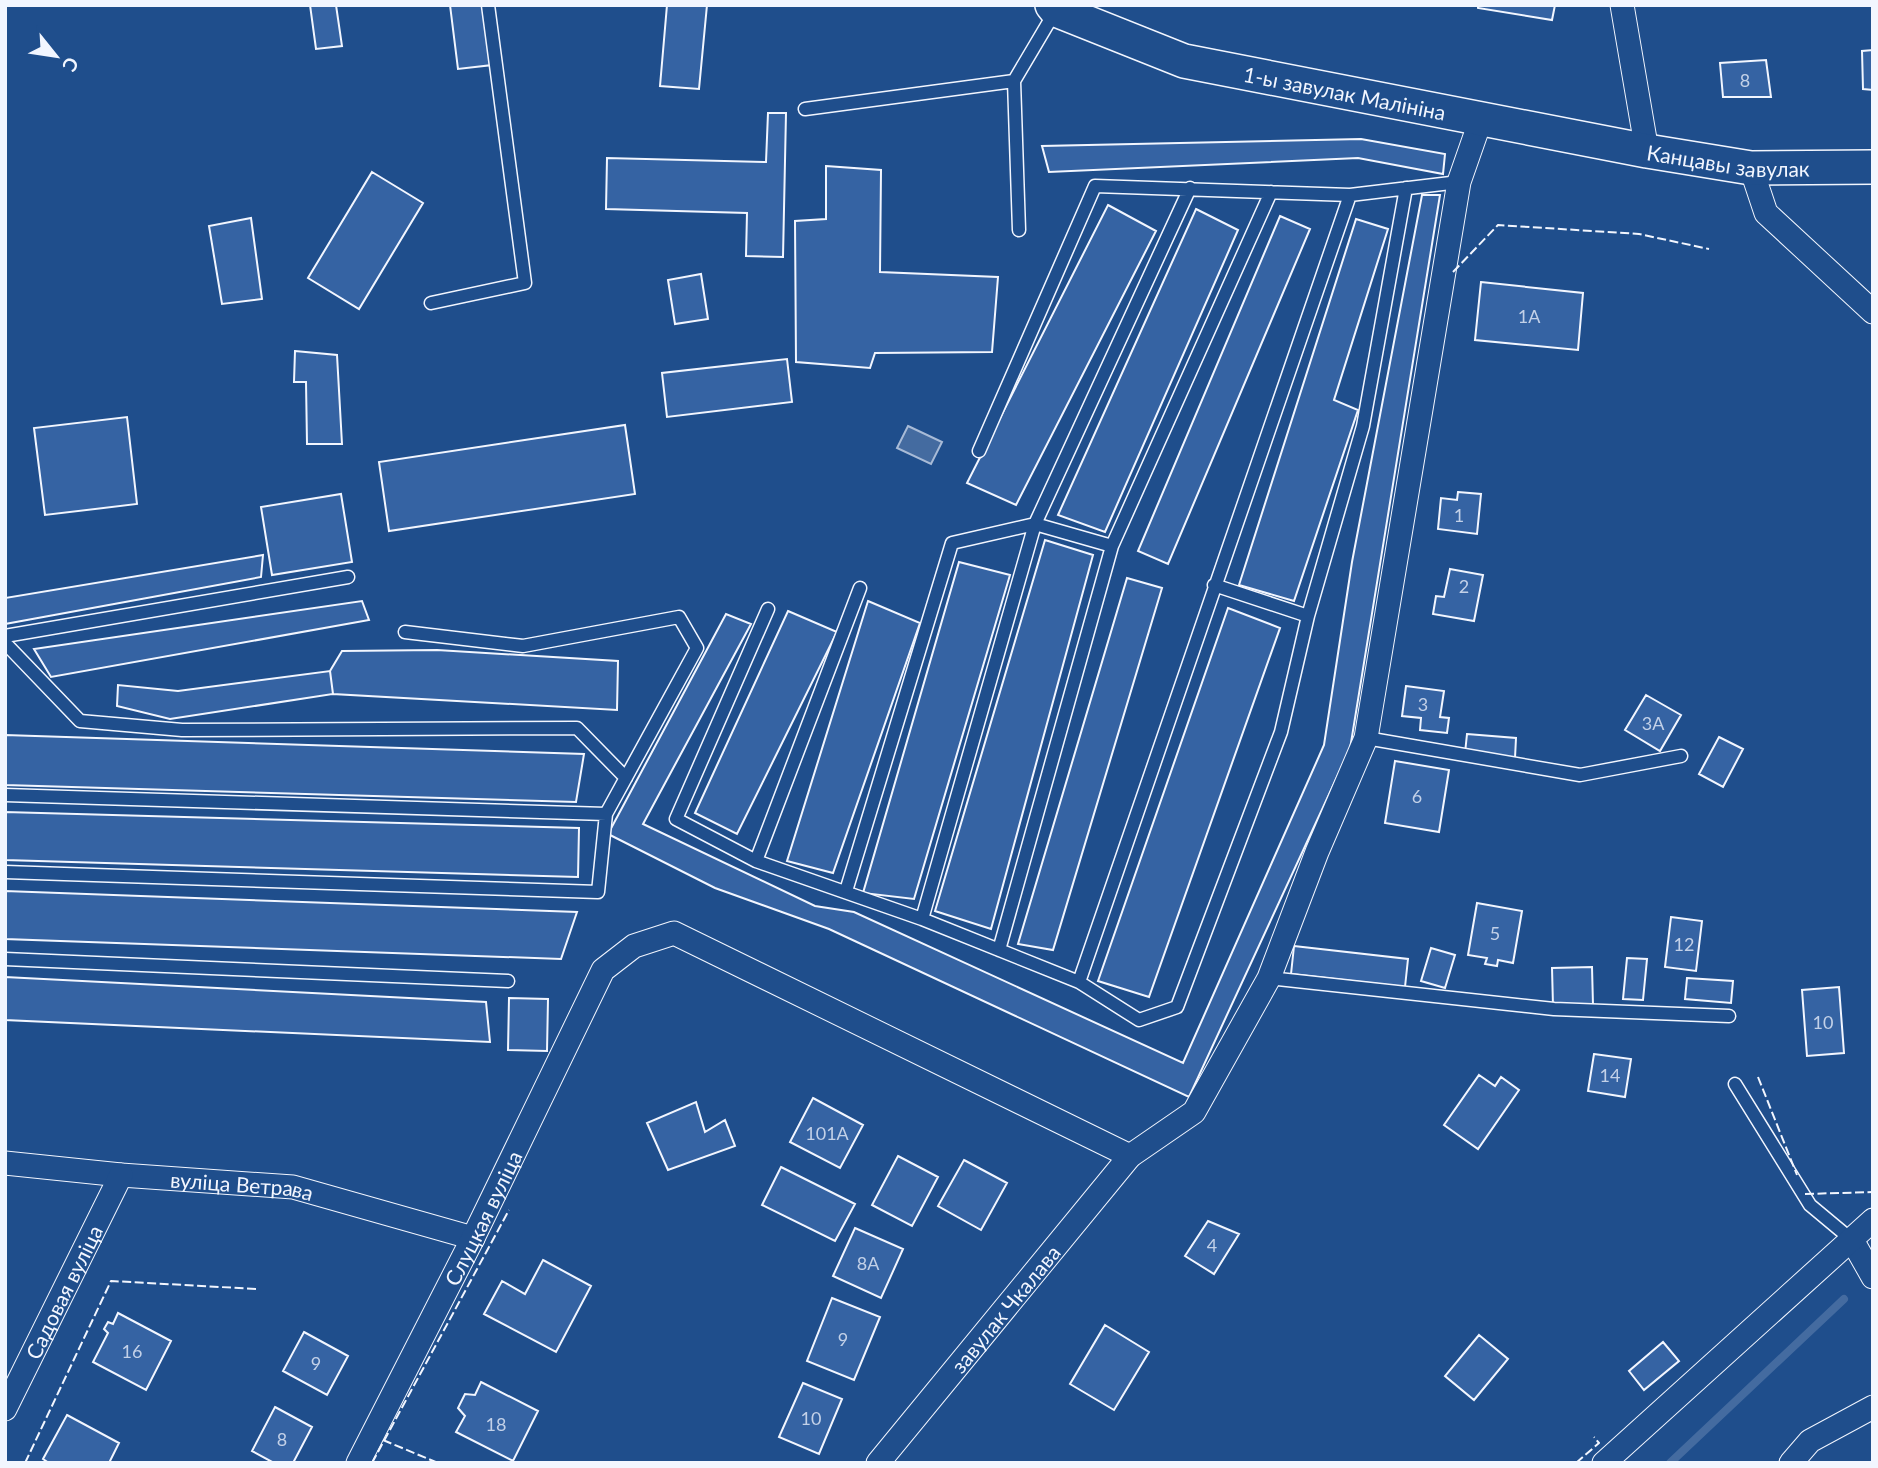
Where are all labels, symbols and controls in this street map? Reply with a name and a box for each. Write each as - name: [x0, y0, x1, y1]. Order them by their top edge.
- north arrow: [21, 21, 91, 91]
- text: С: [58, 54, 84, 76]
- street label: 1-ы завулак Малініна: [1242, 60, 1448, 124]
- house number: 8: [1740, 69, 1750, 91]
- street label: Канцавы завулак: [1645, 139, 1810, 181]
- house number: 1А: [1518, 305, 1541, 327]
- house number: 1: [1454, 504, 1464, 526]
- house number: 2: [1459, 575, 1469, 597]
- house number: 3: [1418, 693, 1428, 715]
- house number: 3А: [1642, 712, 1665, 734]
- house number: 6: [1412, 785, 1422, 807]
- house number: 5: [1490, 922, 1500, 944]
- house number: 12: [1674, 933, 1694, 955]
- house number: 10: [1813, 1011, 1833, 1033]
- house number: 14: [1600, 1064, 1620, 1086]
- house number: 101А: [805, 1122, 850, 1144]
- street label: Слуцкая вуліца: [438, 1146, 526, 1289]
- street label: вуліца Ветрава: [169, 1166, 317, 1205]
- street label: Садовая вуліца: [19, 1221, 107, 1363]
- house number: 4: [1207, 1234, 1217, 1256]
- street label: завулак Чкалава: [945, 1240, 1065, 1377]
- house number: 8А: [857, 1252, 880, 1274]
- house number: 9: [838, 1328, 848, 1350]
- house number: 16: [122, 1340, 142, 1362]
- house number: 9: [311, 1352, 321, 1374]
- house number: 10: [801, 1407, 821, 1429]
- house number: 18: [486, 1413, 506, 1435]
- house number: 8: [277, 1428, 287, 1450]

